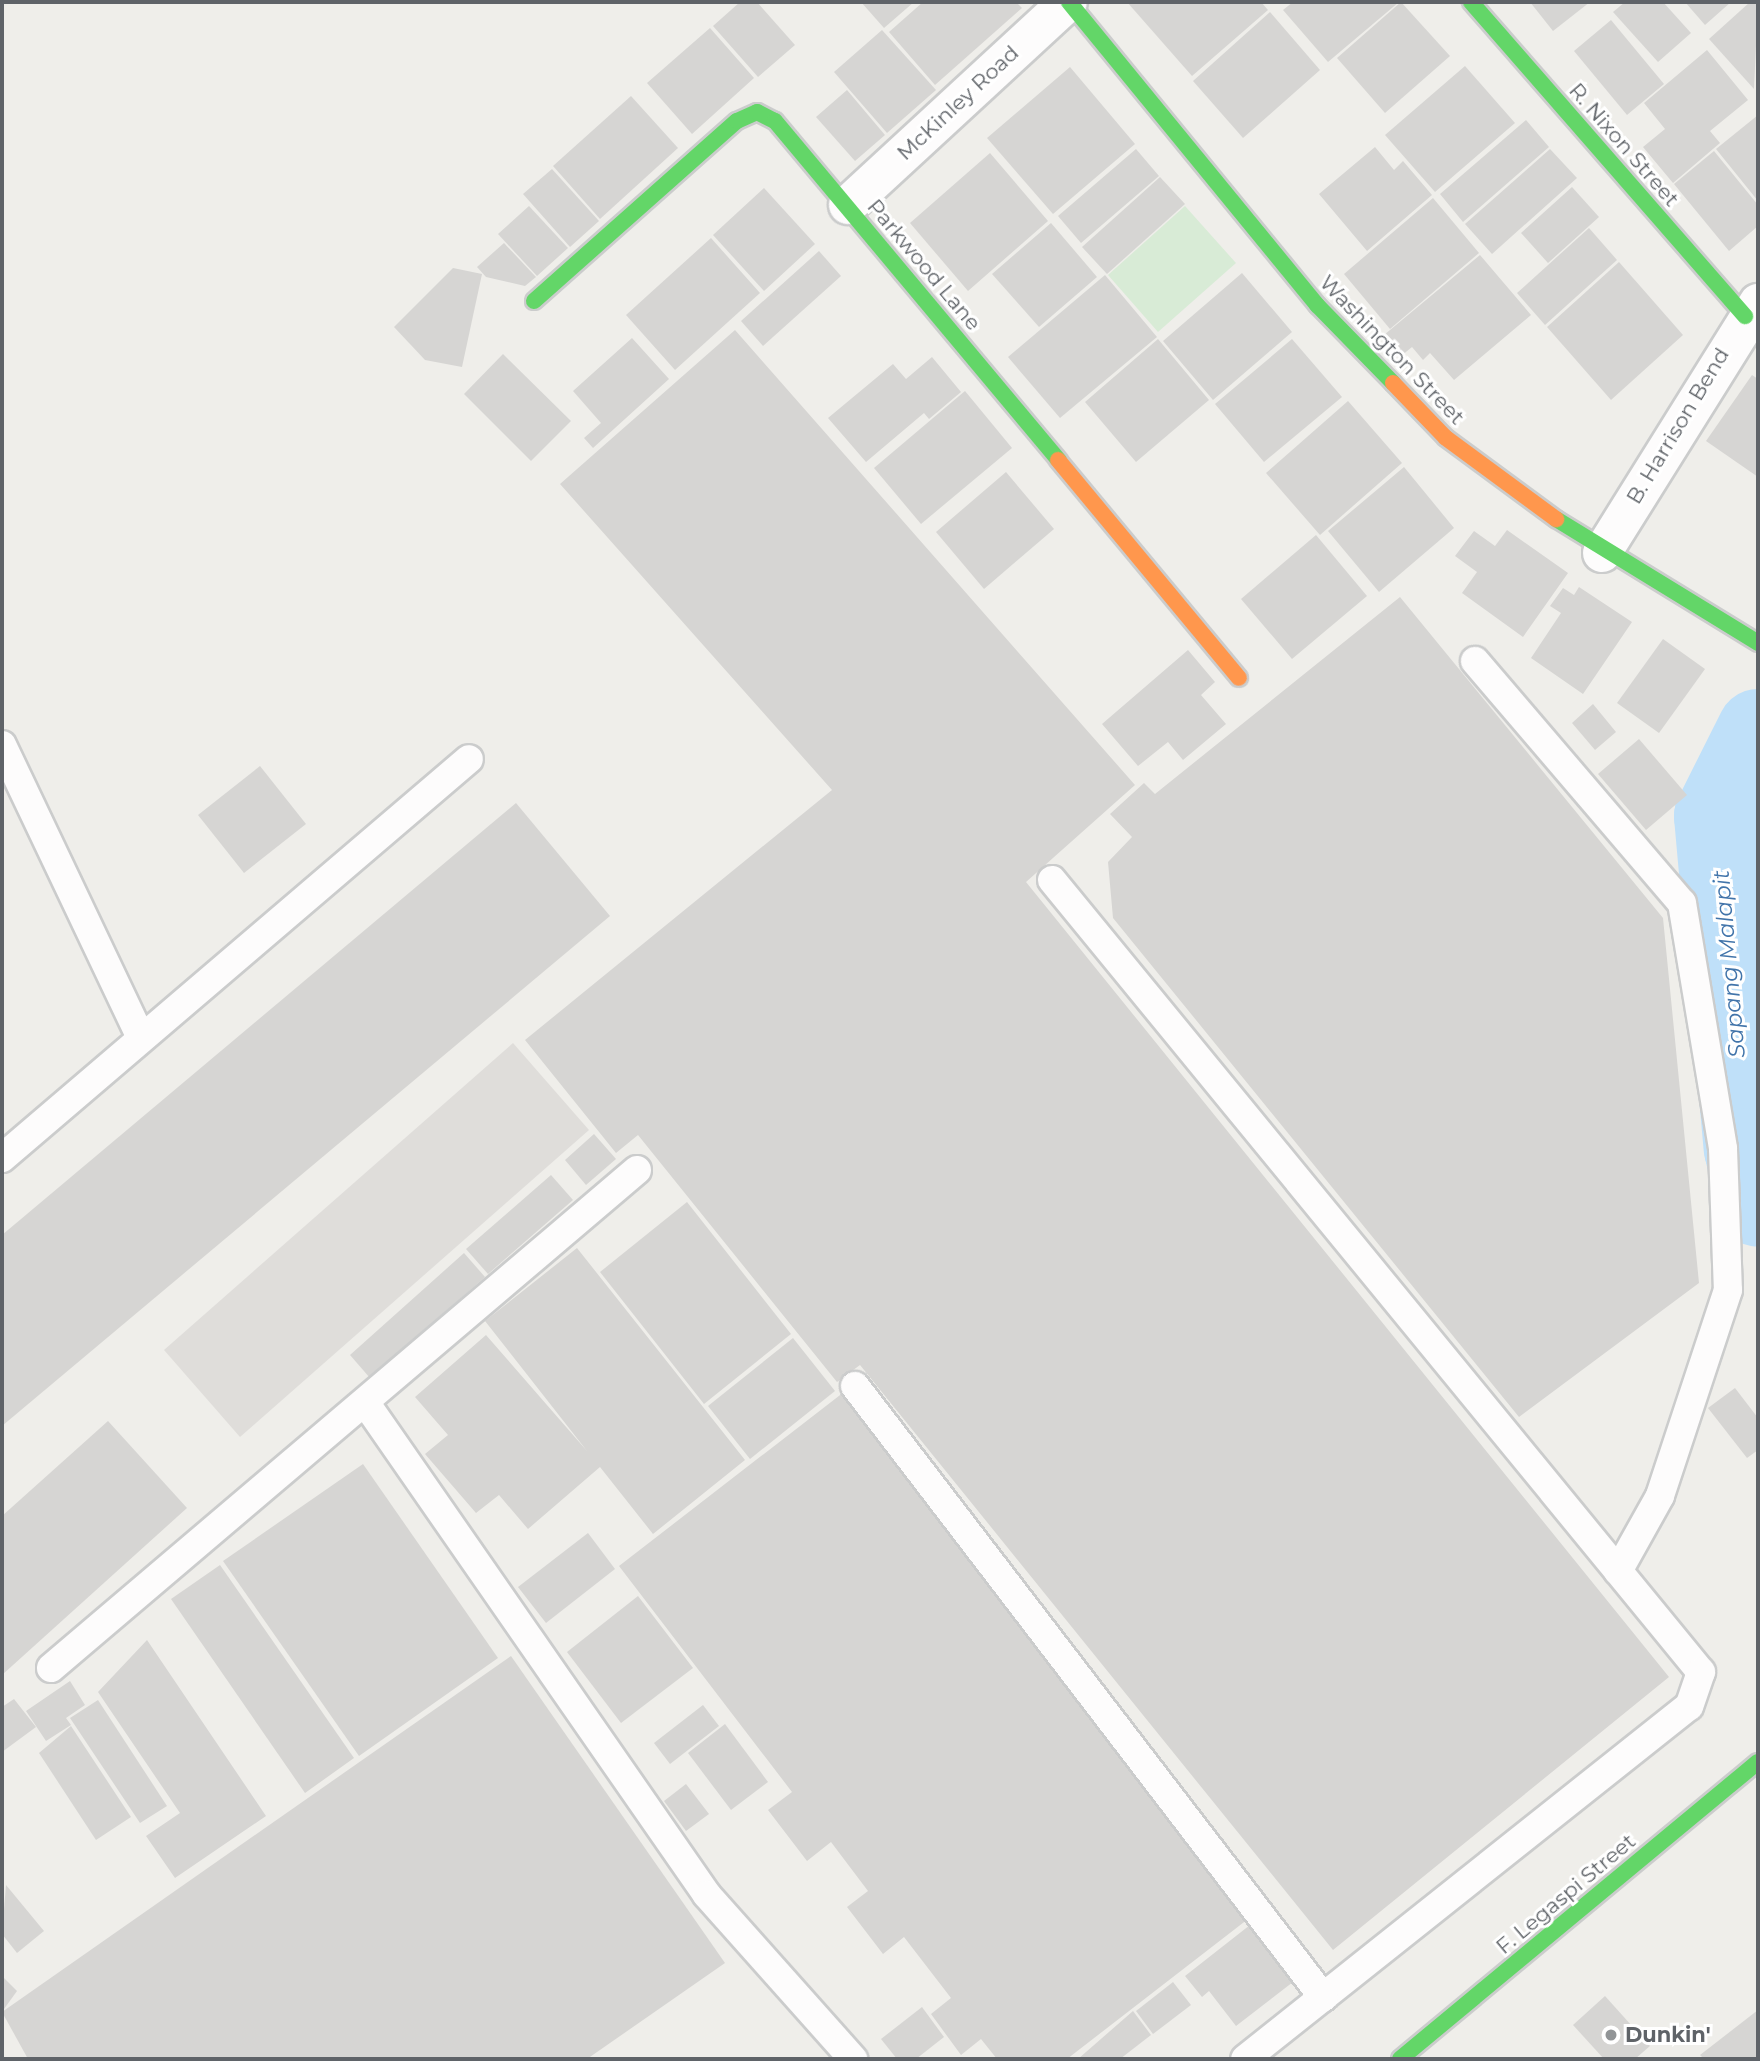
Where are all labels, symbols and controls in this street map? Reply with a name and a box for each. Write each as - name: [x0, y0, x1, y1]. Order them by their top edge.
- street label: McKinley Road: [892, 40, 1024, 166]
- street label: R. Nixon Street: [1564, 78, 1684, 212]
- street label: Parkwood Lane: [862, 194, 986, 336]
- street label: Washington Street: [1314, 270, 1470, 430]
- street label: B. Harrison Bend: [1621, 343, 1735, 509]
- water label: Sapang Malapit: [1707, 869, 1751, 1059]
- street label: F. Legaspi Street: [1491, 1828, 1641, 1960]
- place label: Dunkin': [1625, 2022, 1711, 2048]
- marker: Dunkin': [1603, 2027, 1619, 2043]

